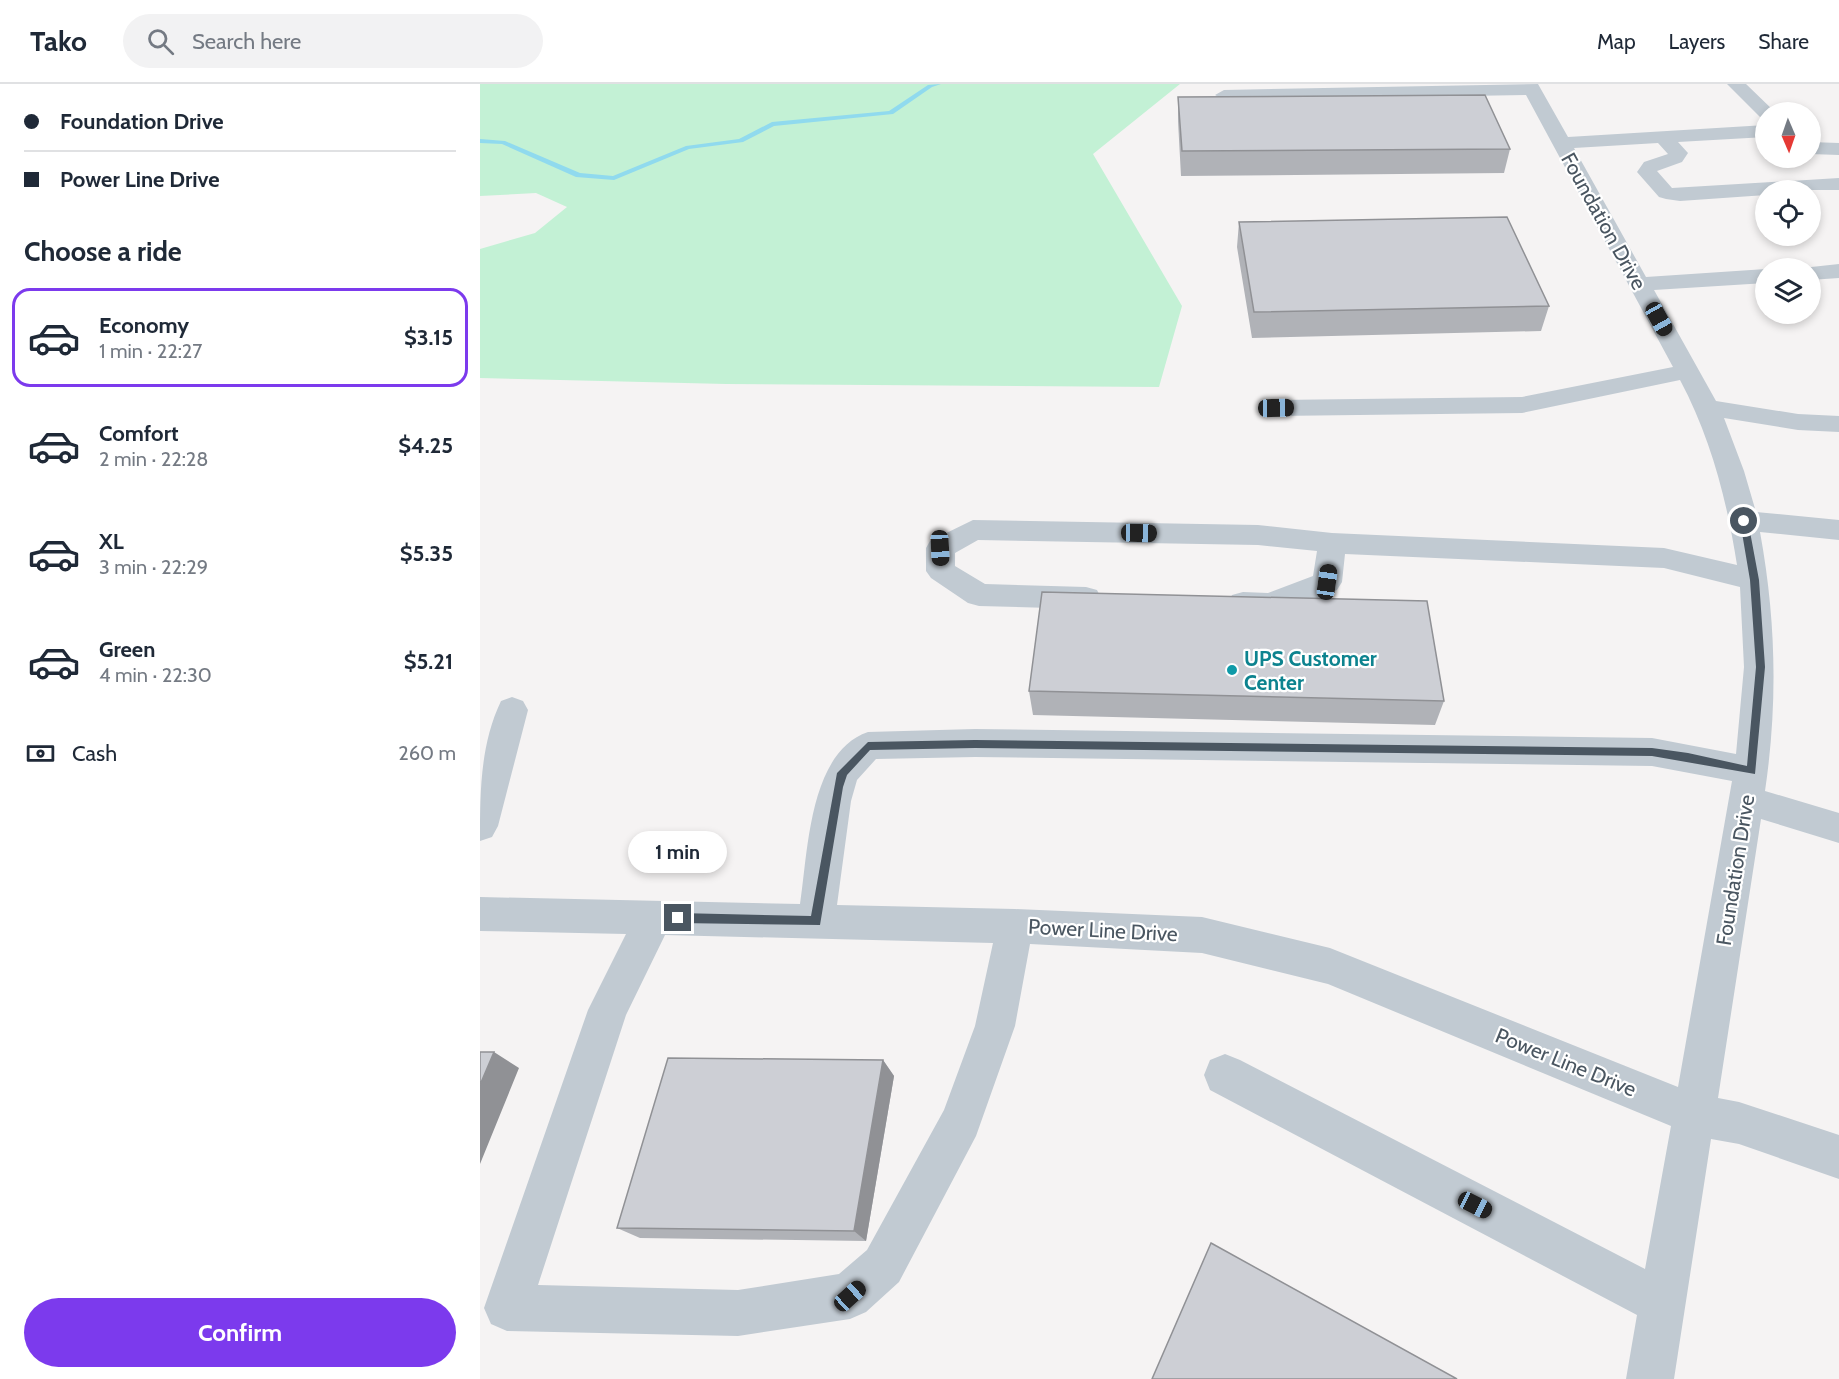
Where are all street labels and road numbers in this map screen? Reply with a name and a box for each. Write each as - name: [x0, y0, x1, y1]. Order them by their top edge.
- street label: Foundation Drive: [1556, 148, 1652, 294]
- street label: Foundation Drive: [1711, 792, 1759, 947]
- street label: Power Line Drive: [1028, 914, 1179, 946]
- street label: Power Line Drive: [1492, 1022, 1640, 1102]

